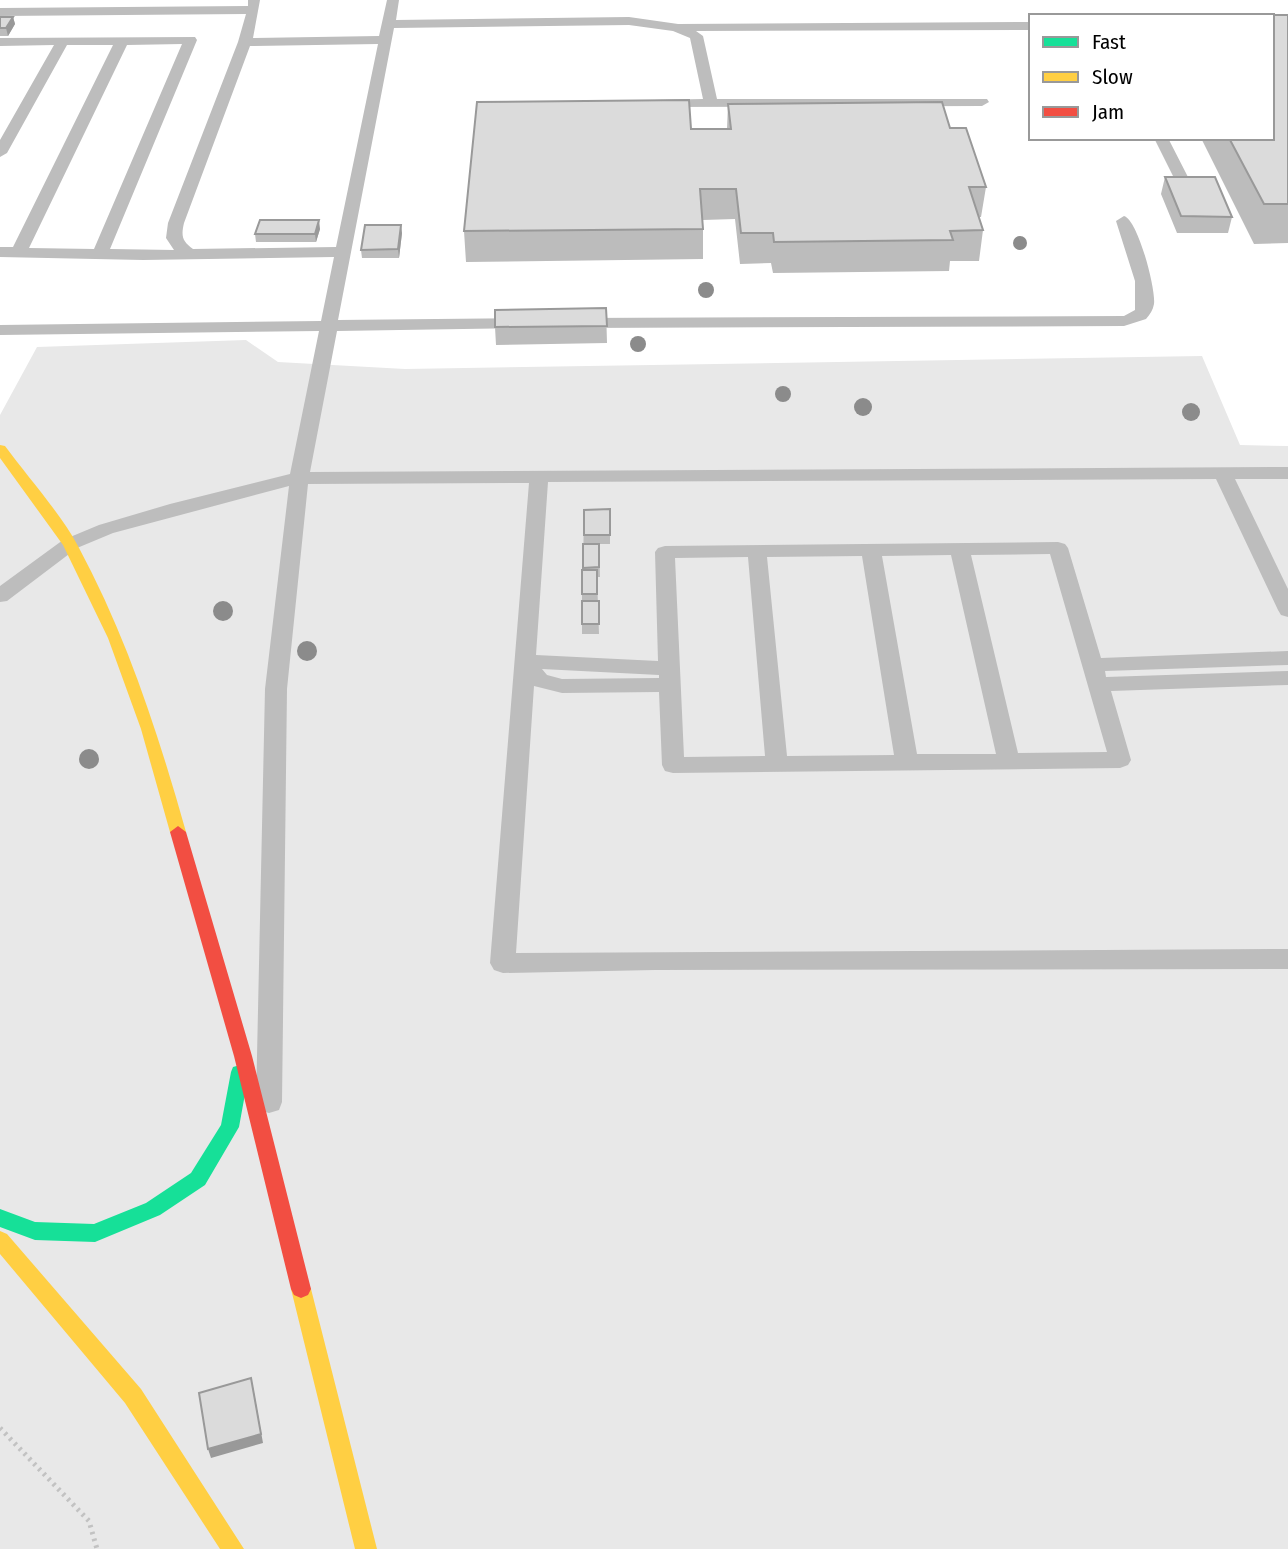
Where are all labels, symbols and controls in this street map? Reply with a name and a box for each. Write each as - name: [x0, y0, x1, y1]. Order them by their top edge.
- legend: [1029, 14, 1274, 140]
- text: Fast: [1092, 29, 1126, 55]
- text: Slow: [1092, 64, 1133, 90]
- text: Jam: [1092, 99, 1124, 125]

